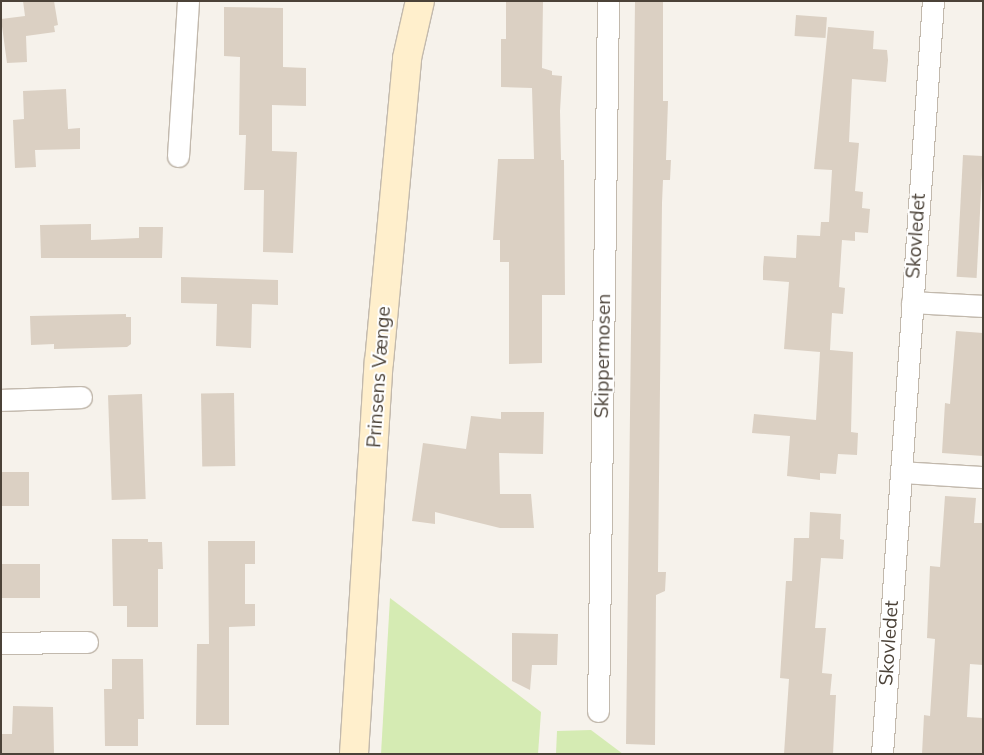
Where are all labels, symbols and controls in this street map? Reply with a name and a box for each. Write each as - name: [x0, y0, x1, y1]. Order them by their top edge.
- street label: Skovledet: [902, 193, 930, 279]
- street label: Skippermosen: [591, 294, 615, 418]
- street label: Prinsens Vænge: [363, 305, 395, 449]
- street label: Skovledet: [875, 600, 903, 686]

